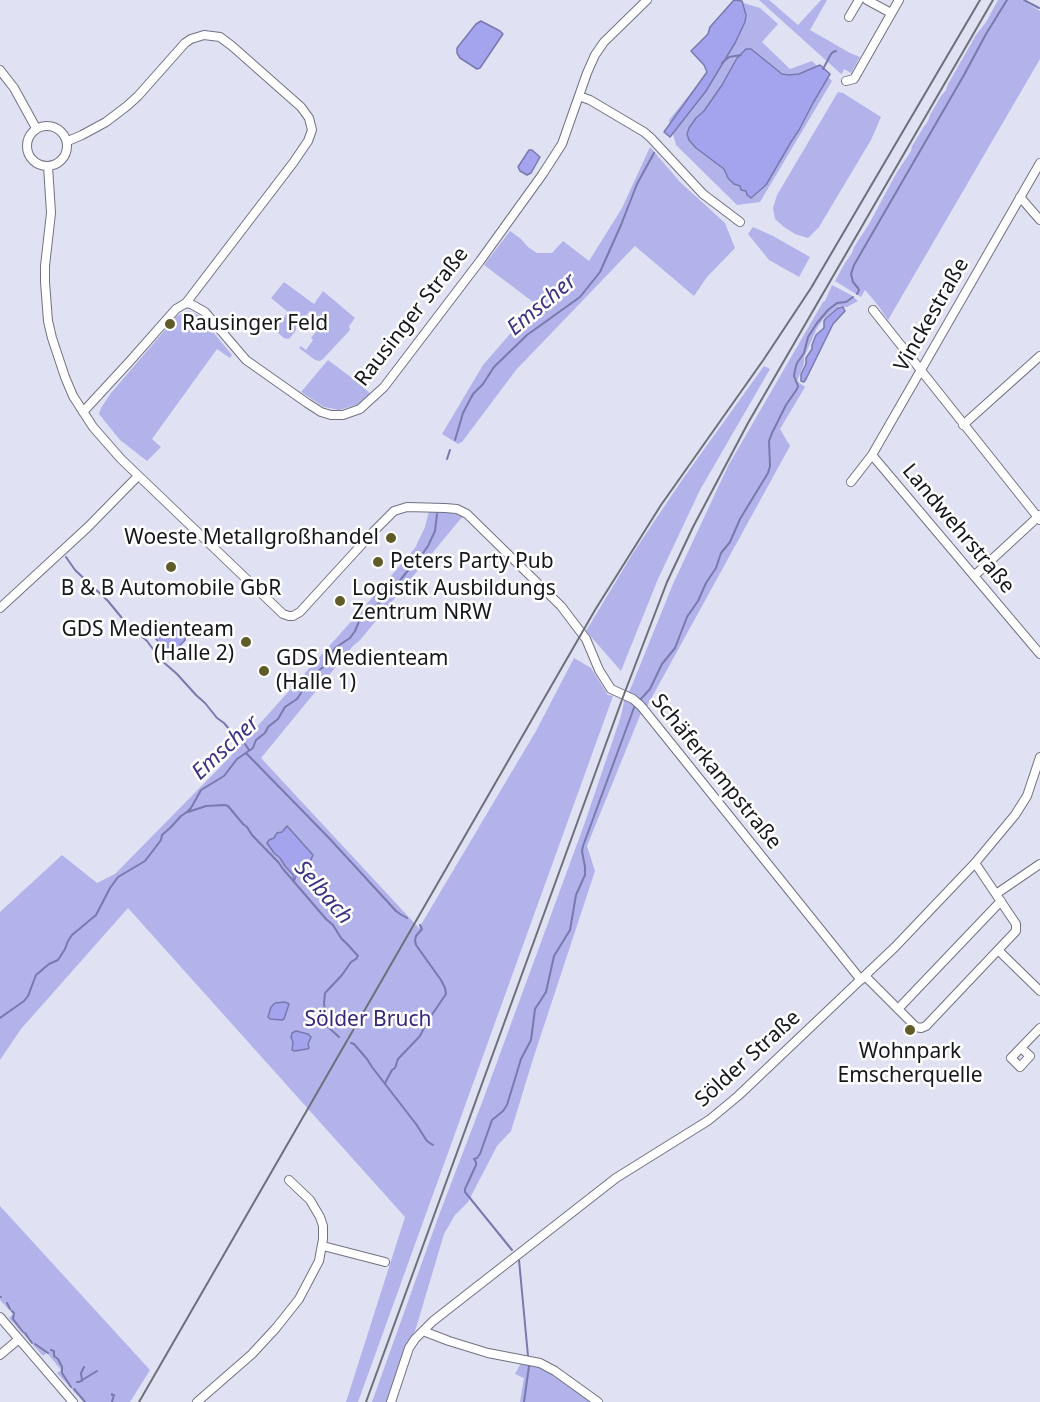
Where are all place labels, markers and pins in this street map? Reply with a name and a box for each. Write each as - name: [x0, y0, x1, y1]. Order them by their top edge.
- place label: Rausinger Feld: [182, 311, 328, 337]
- marker: Rausinger Feld: [163, 317, 177, 331]
- place label: Woeste Metallgroßhandel: [124, 525, 379, 551]
- marker: Woeste Metallgroßhandel: [384, 531, 398, 545]
- place label: Peters Party Pub: [390, 549, 554, 575]
- marker: Peters Party Pub: [371, 555, 385, 569]
- marker: B & B Automobile GbR: [164, 560, 178, 574]
- place label: B & B Automobile GbR: [61, 576, 281, 602]
- place label: Logistik Ausbildungs Zentrum NRW: [352, 576, 556, 626]
- marker: Logistik Ausbildungs Zentrum NRW: [333, 594, 347, 608]
- place label: GDS Medienteam (Halle 2): [62, 617, 234, 667]
- marker: GDS Medienteam (Halle 2): [239, 635, 253, 649]
- place label: GDS Medienteam (Halle 1): [276, 646, 448, 696]
- marker: GDS Medienteam (Halle 1): [257, 664, 271, 678]
- marker: Wohnpark Emscherquelle: [903, 1023, 917, 1037]
- place label: Wohnpark Emscherquelle: [838, 1039, 982, 1089]

